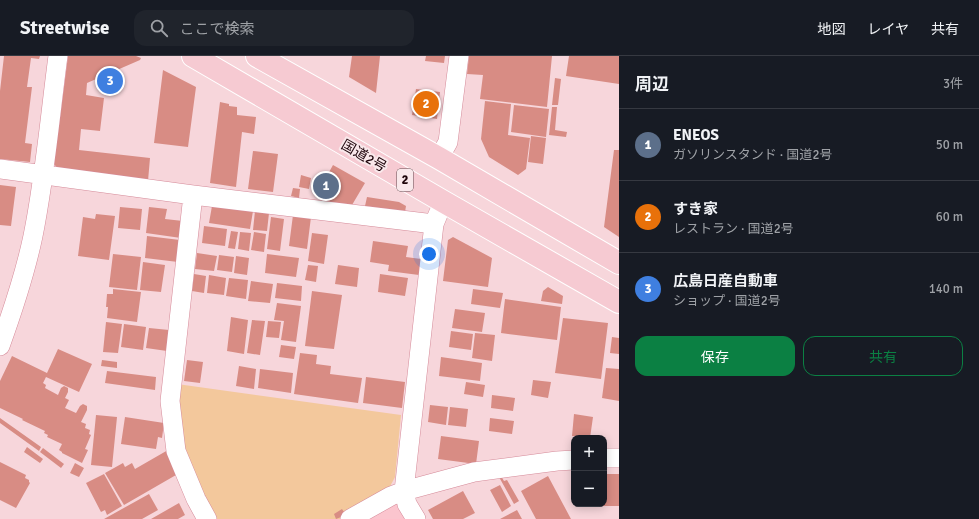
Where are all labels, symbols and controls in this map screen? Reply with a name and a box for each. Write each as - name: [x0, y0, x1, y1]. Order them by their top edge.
- search box: [134, 10, 414, 46]
- text: Streetwise: [20, 16, 110, 40]
- icon: search: [148, 17, 170, 39]
- text: ここで検索: [180, 20, 255, 38]
- text: 地図: [817, 21, 845, 38]
- text: レイヤ: [867, 21, 909, 38]
- text: 共有: [931, 21, 959, 38]
- pin: 3: [97, 66, 123, 96]
- text: 周辺: [635, 74, 669, 95]
- text: 3件: [943, 76, 963, 92]
- pin: 2: [413, 89, 439, 119]
- text: ENEOS: [673, 126, 719, 144]
- street label: 国道2号: [338, 136, 390, 176]
- text: 1: [644, 137, 652, 153]
- text: 50 m: [936, 137, 963, 153]
- text: ガソリンスタンド · 国道2号: [673, 147, 832, 163]
- road number: 2: [397, 169, 413, 191]
- pin: 1: [313, 171, 339, 201]
- text: すき家: [673, 200, 718, 218]
- text: 2: [644, 209, 652, 225]
- text: 60 m: [936, 209, 963, 225]
- text: レストラン · 国道2号: [673, 221, 794, 237]
- your location: [419, 244, 439, 264]
- text: 広島日産自動車: [673, 272, 778, 290]
- text: 3: [644, 281, 652, 297]
- text: 140 m: [929, 281, 963, 297]
- text: ショップ · 国道2号: [673, 293, 781, 309]
- button: 保存: [635, 336, 795, 376]
- button: 共有: [803, 336, 963, 376]
- map controls: [571, 435, 607, 507]
- button: +: [571, 435, 607, 471]
- button: −: [571, 471, 607, 507]

